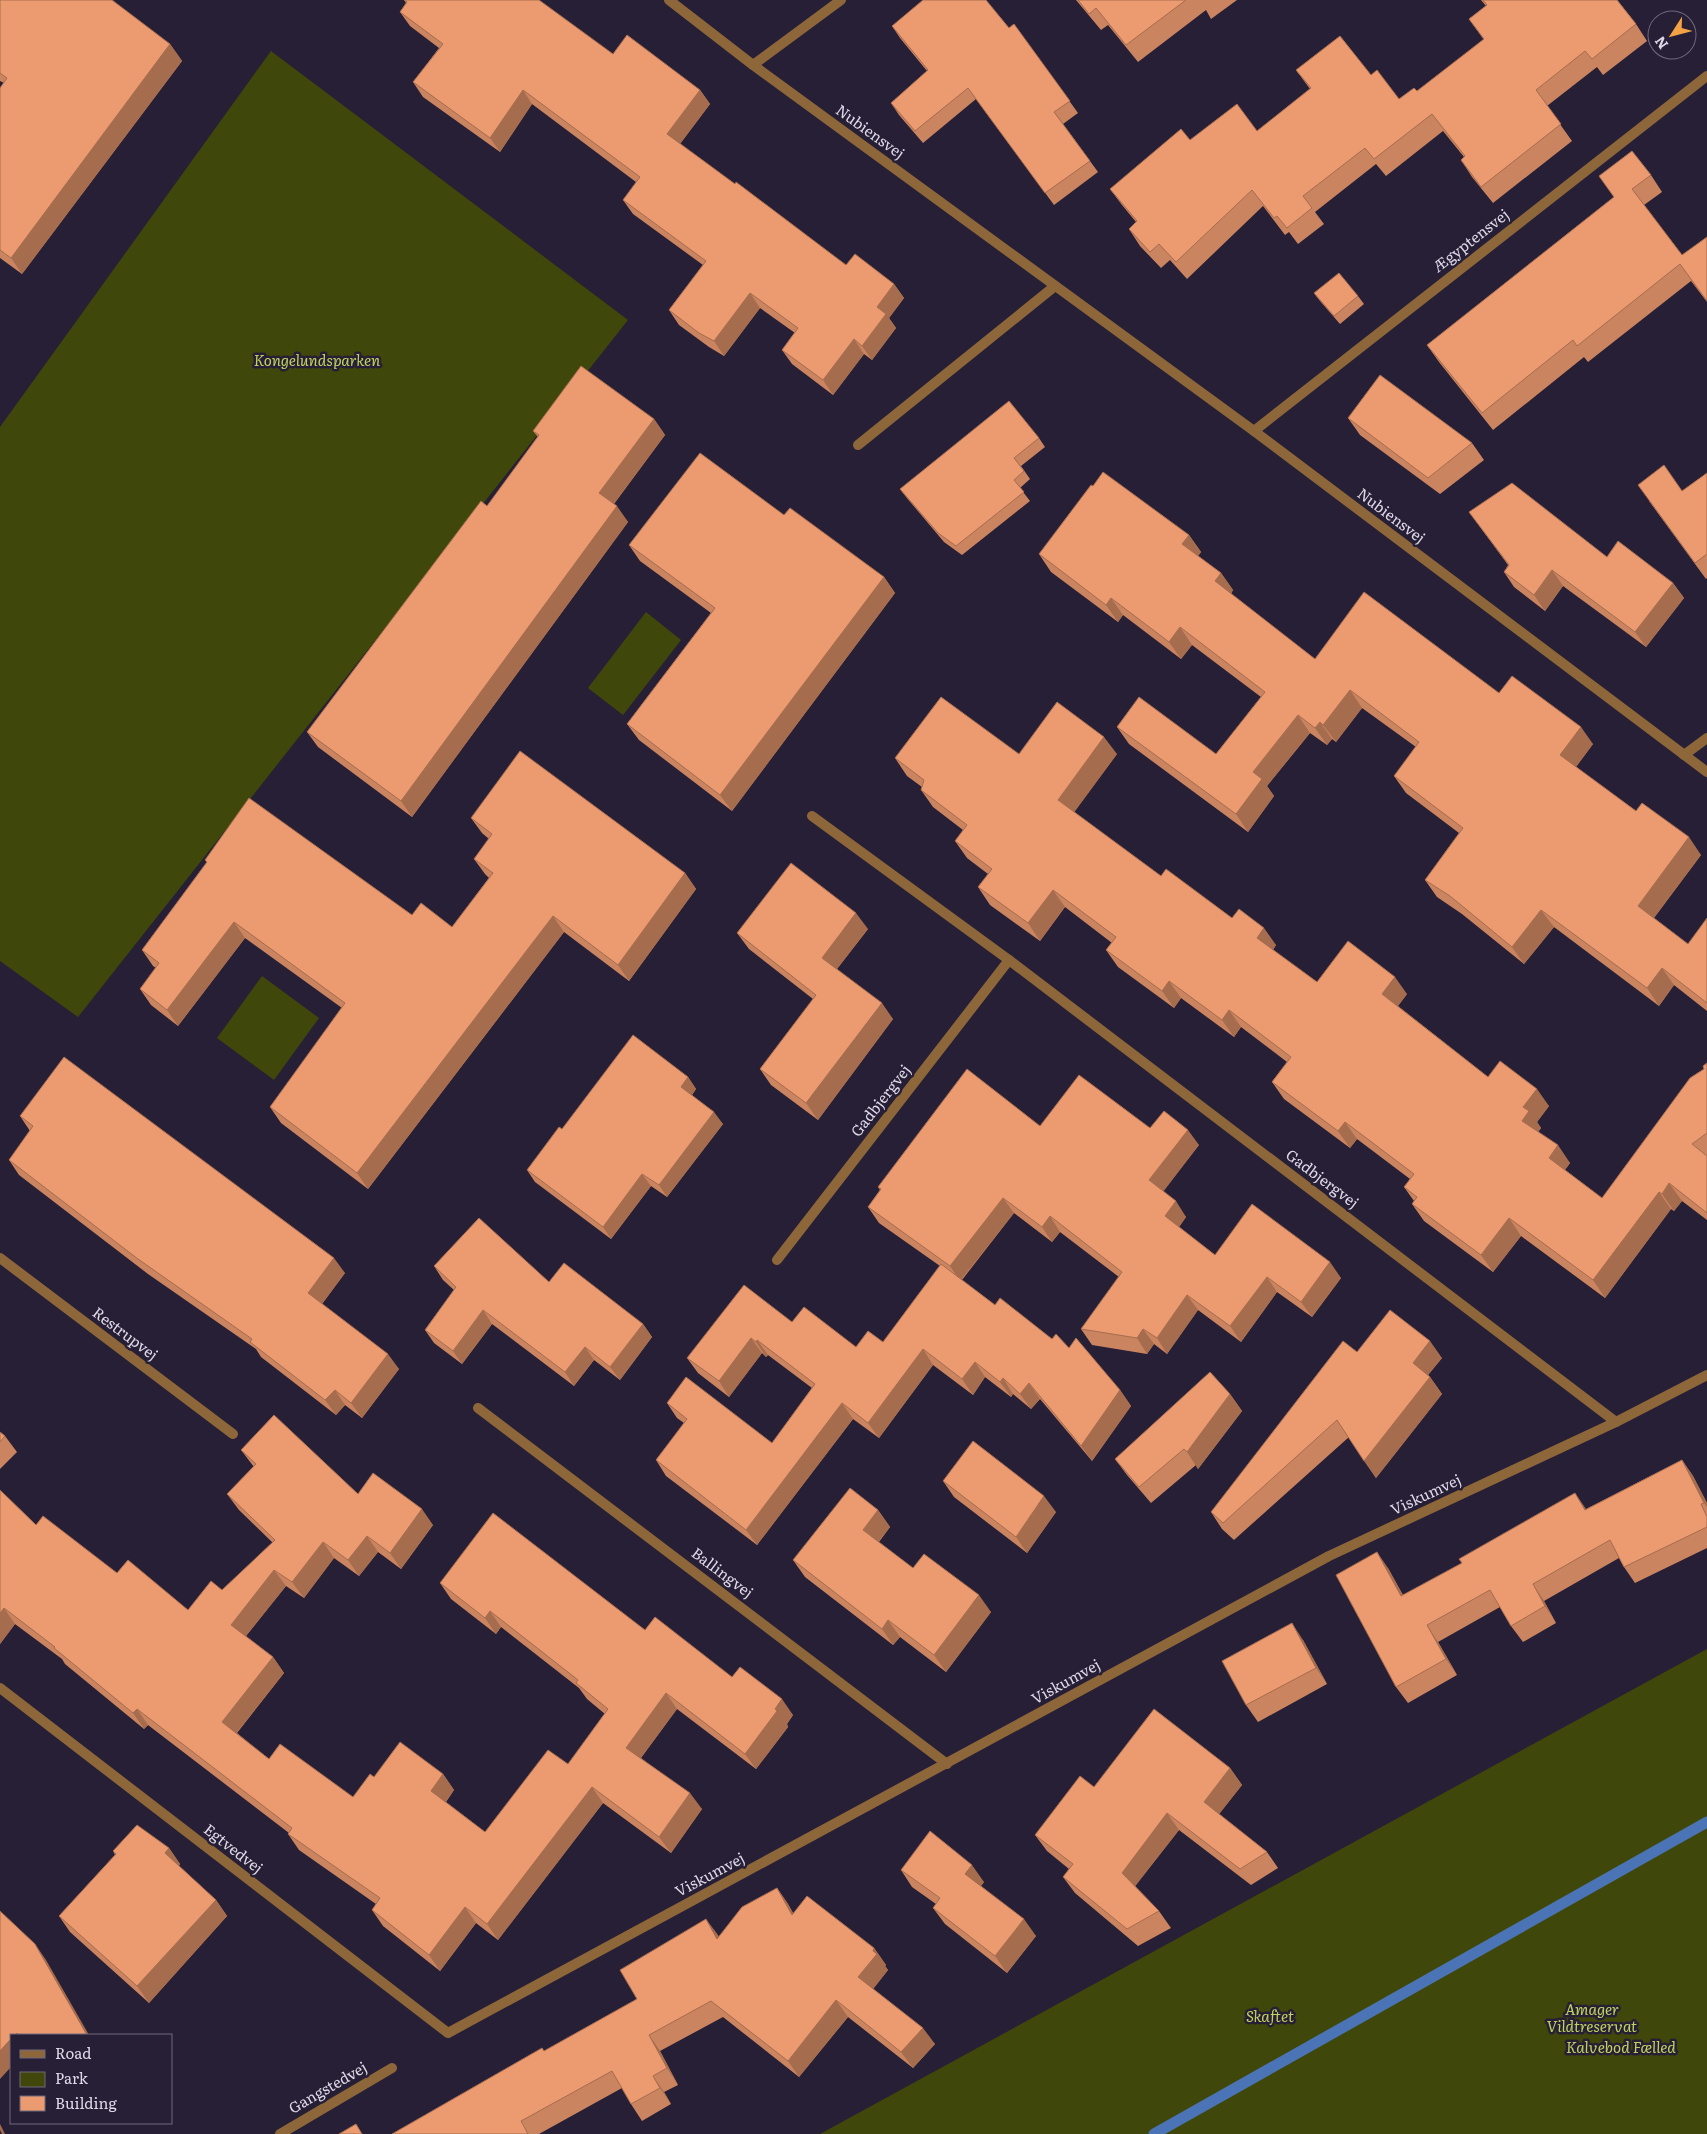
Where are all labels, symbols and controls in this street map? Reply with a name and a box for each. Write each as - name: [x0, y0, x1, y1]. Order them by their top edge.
- north arrow: [1647, 10, 1697, 60]
- text: N: [1649, 32, 1672, 54]
- street label: Nubiensvej: [832, 98, 910, 164]
- street label: Ægyptensvej: [1427, 202, 1513, 277]
- park label: Kongelundsparken: [254, 348, 380, 371]
- street label: Nubiensvej: [1353, 481, 1431, 548]
- street label: Gadbjergvej: [844, 1059, 915, 1141]
- street label: Gadbjergvej: [1282, 1143, 1364, 1213]
- street label: Restrupvej: [88, 1300, 164, 1365]
- street label: Viskumvej: [1386, 1467, 1465, 1520]
- street label: Ballingvej: [687, 1541, 759, 1603]
- street label: Viskumvej: [1026, 1652, 1104, 1709]
- street label: Egtvedvej: [199, 1817, 269, 1878]
- street label: Viskumvej: [670, 1846, 748, 1902]
- park label: Amager Vildtreservat: [1547, 1997, 1637, 2037]
- park label: Skaftet: [1246, 2004, 1294, 2027]
- legend: [10, 2034, 172, 2124]
- park label: Kalvebod Fælled: [1566, 2035, 1676, 2058]
- text: Road: [55, 2041, 91, 2064]
- street label: Gangstedvej: [284, 2055, 371, 2118]
- text: Park: [55, 2066, 89, 2089]
- text: Building: [55, 2091, 117, 2114]

